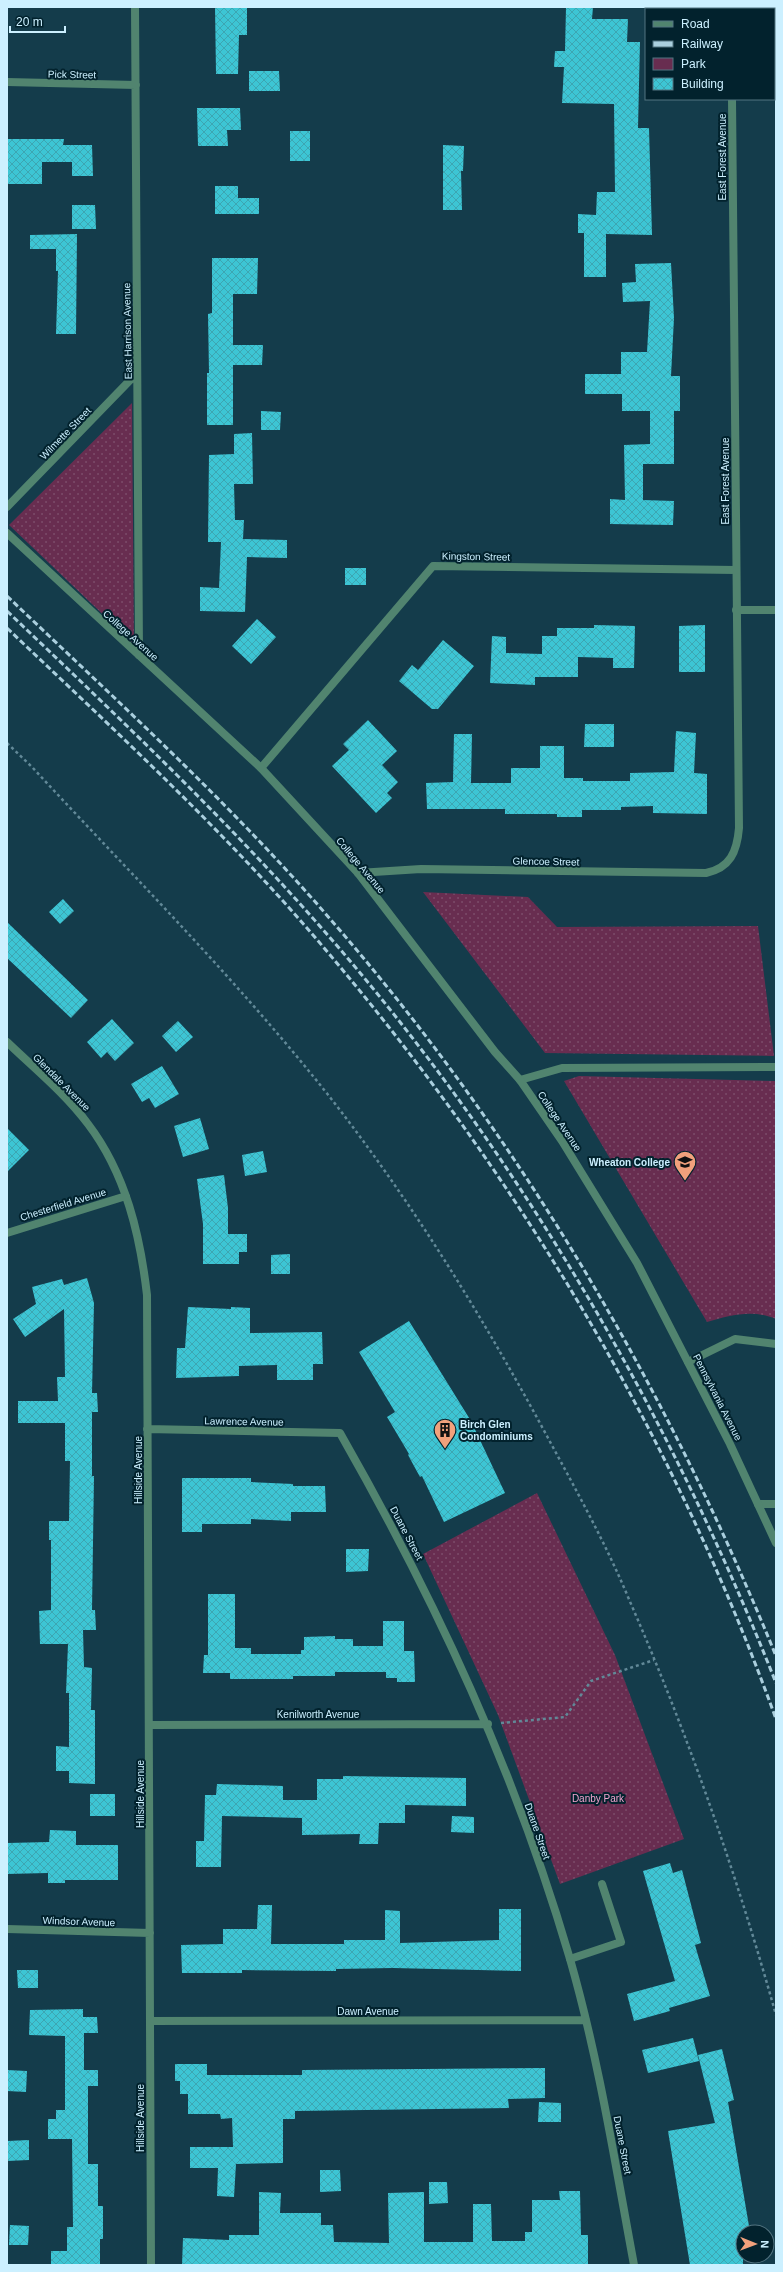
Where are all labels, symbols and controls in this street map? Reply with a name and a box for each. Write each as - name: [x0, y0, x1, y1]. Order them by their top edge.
- scale bar: [10, 8, 65, 34]
- legend: [645, 8, 775, 100]
- text: 20 m: [16, 15, 43, 29]
- text: Road: [681, 17, 710, 31]
- text: Railway: [681, 37, 723, 51]
- text: Park: [681, 57, 707, 71]
- street label: Pick Street: [48, 69, 96, 80]
- text: Building: [681, 77, 724, 91]
- street label: East Forest Avenue: [717, 113, 728, 201]
- street label: East Harrison Avenue: [121, 282, 134, 379]
- street label: Wilmette Street: [38, 405, 93, 462]
- street label: East Forest Avenue: [720, 437, 731, 525]
- street label: Kingston Street: [442, 550, 510, 563]
- street label: College Avenue: [101, 608, 161, 663]
- street label: College Avenue: [334, 835, 388, 896]
- street label: Glencoe Street: [513, 855, 580, 868]
- street label: Glendale Avenue: [31, 1052, 93, 1113]
- street label: College Avenue: [535, 1089, 584, 1154]
- school or university icon: Wheaton College: [672, 1149, 698, 1182]
- place label: Wheaton College: [589, 1157, 670, 1168]
- street label: Chesterfield Avenue: [19, 1186, 108, 1223]
- street label: Pennsylvania Avenue: [691, 1352, 744, 1443]
- street label: Lawrence Avenue: [204, 1415, 284, 1428]
- building icon: Birch Glen Condominiums: [432, 1417, 458, 1450]
- place label: Birch Glen Condominiums: [460, 1419, 533, 1442]
- street label: Hillside Avenue: [133, 1435, 144, 1504]
- street label: Duane Street: [388, 1505, 425, 1562]
- street label: Kenilworth Avenue: [277, 1709, 360, 1720]
- street label: Hillside Avenue: [135, 1759, 146, 1828]
- park label: Danby Park: [572, 1793, 625, 1804]
- street label: Duane Street: [523, 1802, 552, 1861]
- street label: Windsor Avenue: [42, 1915, 116, 1928]
- street label: Dawn Avenue: [337, 2006, 399, 2017]
- street label: Hillside Avenue: [135, 2083, 146, 2152]
- street label: Duane Street: [611, 2115, 634, 2175]
- north arrow: [735, 2224, 775, 2264]
- text: N: [759, 2240, 771, 2248]

